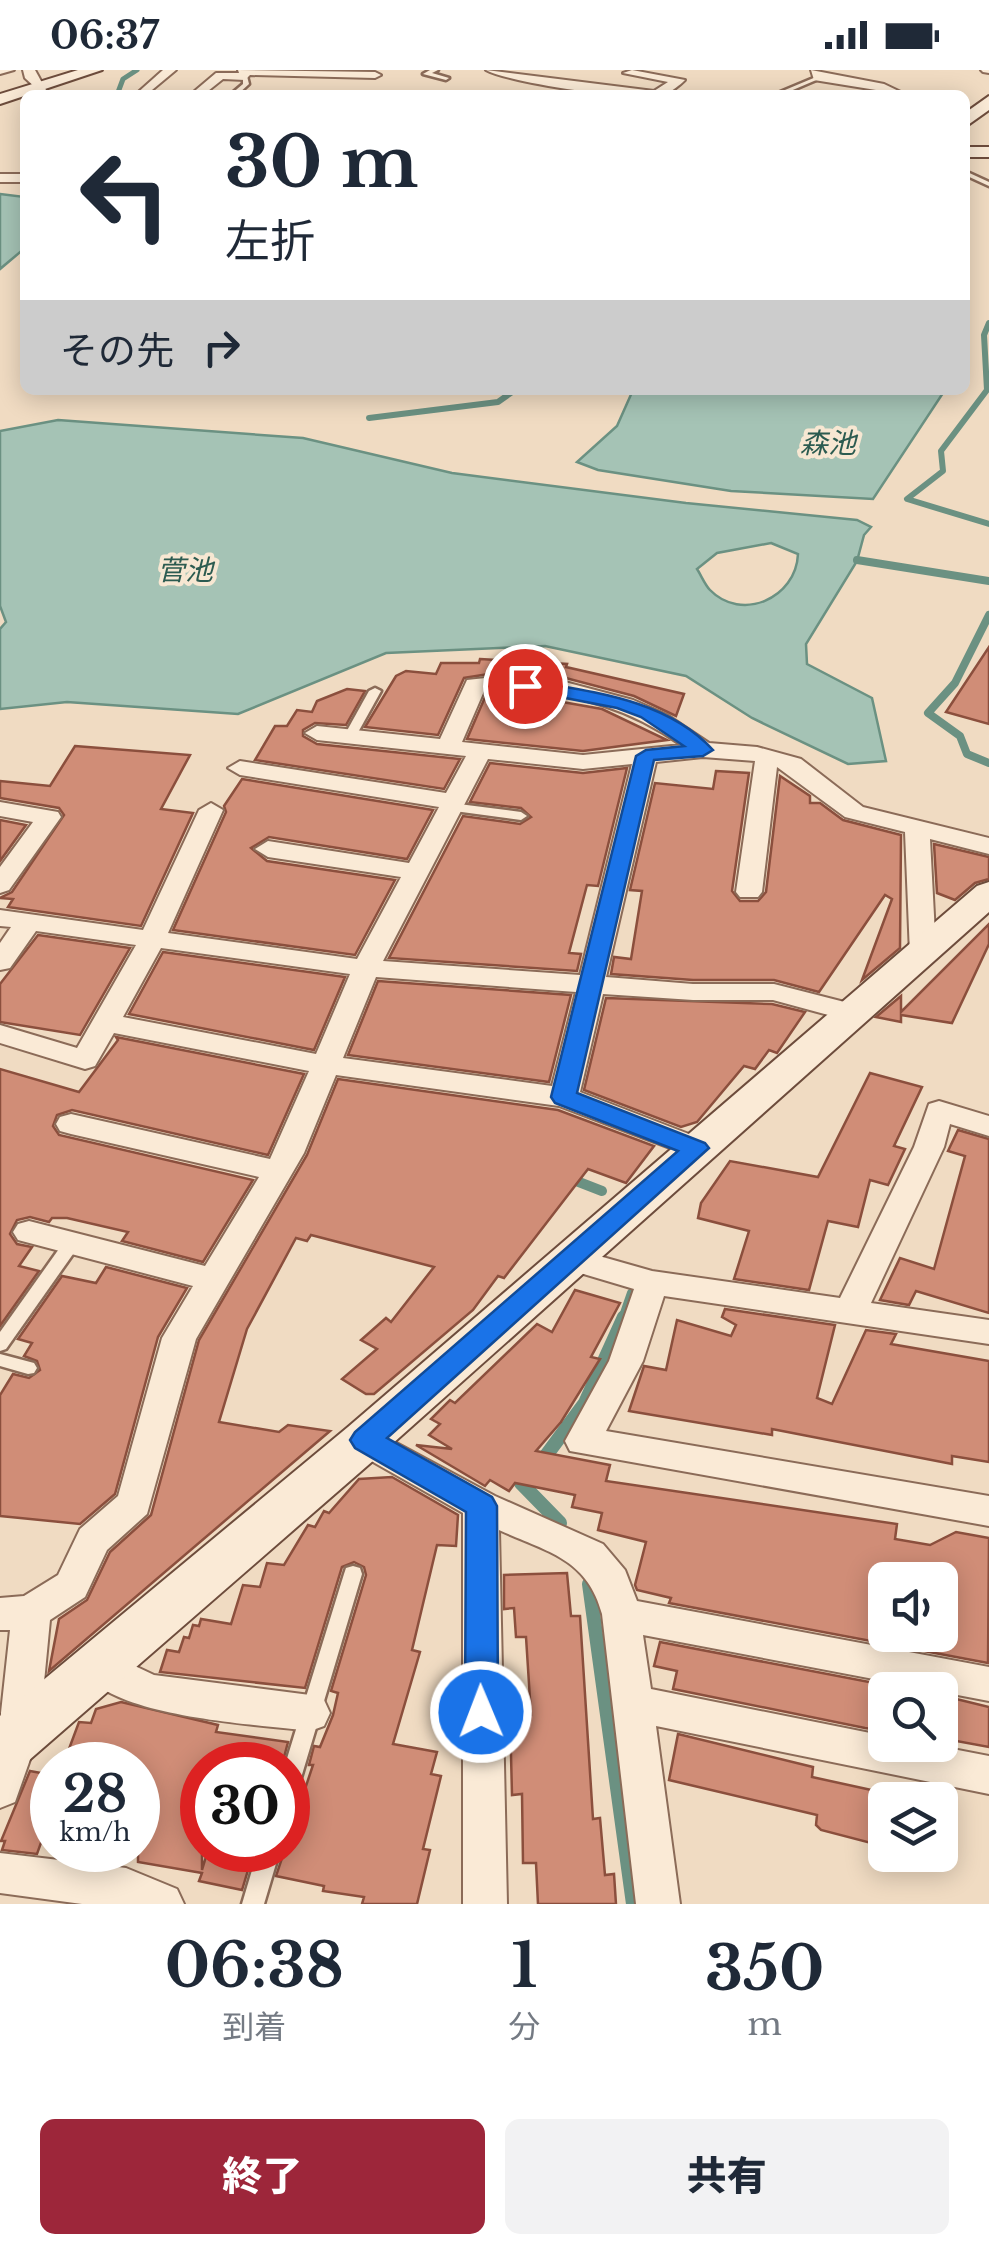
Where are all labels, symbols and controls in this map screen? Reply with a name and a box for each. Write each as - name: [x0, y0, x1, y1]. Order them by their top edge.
- text: 06:37: [50, 12, 159, 59]
- text: 30 m: [225, 119, 418, 206]
- icon: left: [60, 130, 190, 260]
- text: 左折: [225, 213, 315, 269]
- icon: right: [194, 320, 249, 375]
- text: その先: [60, 327, 174, 374]
- water label: 森池: [800, 426, 859, 461]
- water label: 菅池: [157, 553, 216, 588]
- pin: [483, 644, 568, 729]
- icon: arrive: [498, 659, 553, 714]
- map controls: [868, 1562, 958, 1872]
- button: sound: [868, 1562, 958, 1652]
- position arrow: [429, 1660, 533, 1764]
- button: search: [868, 1672, 958, 1762]
- speed limit sign: 30: [180, 1742, 310, 1872]
- text: 28: [63, 1763, 127, 1826]
- button: layers: [868, 1782, 958, 1872]
- text: km/h: [60, 1817, 130, 1848]
- text: 06:38: [165, 1929, 344, 2003]
- text: 1: [511, 1929, 538, 2003]
- text: 350: [705, 1932, 824, 2006]
- text: m: [748, 2004, 782, 2044]
- text: 到着: [222, 2007, 286, 2047]
- text: 分: [508, 2007, 540, 2047]
- button: 終了: [40, 2119, 485, 2234]
- button: 共有: [505, 2119, 949, 2234]

